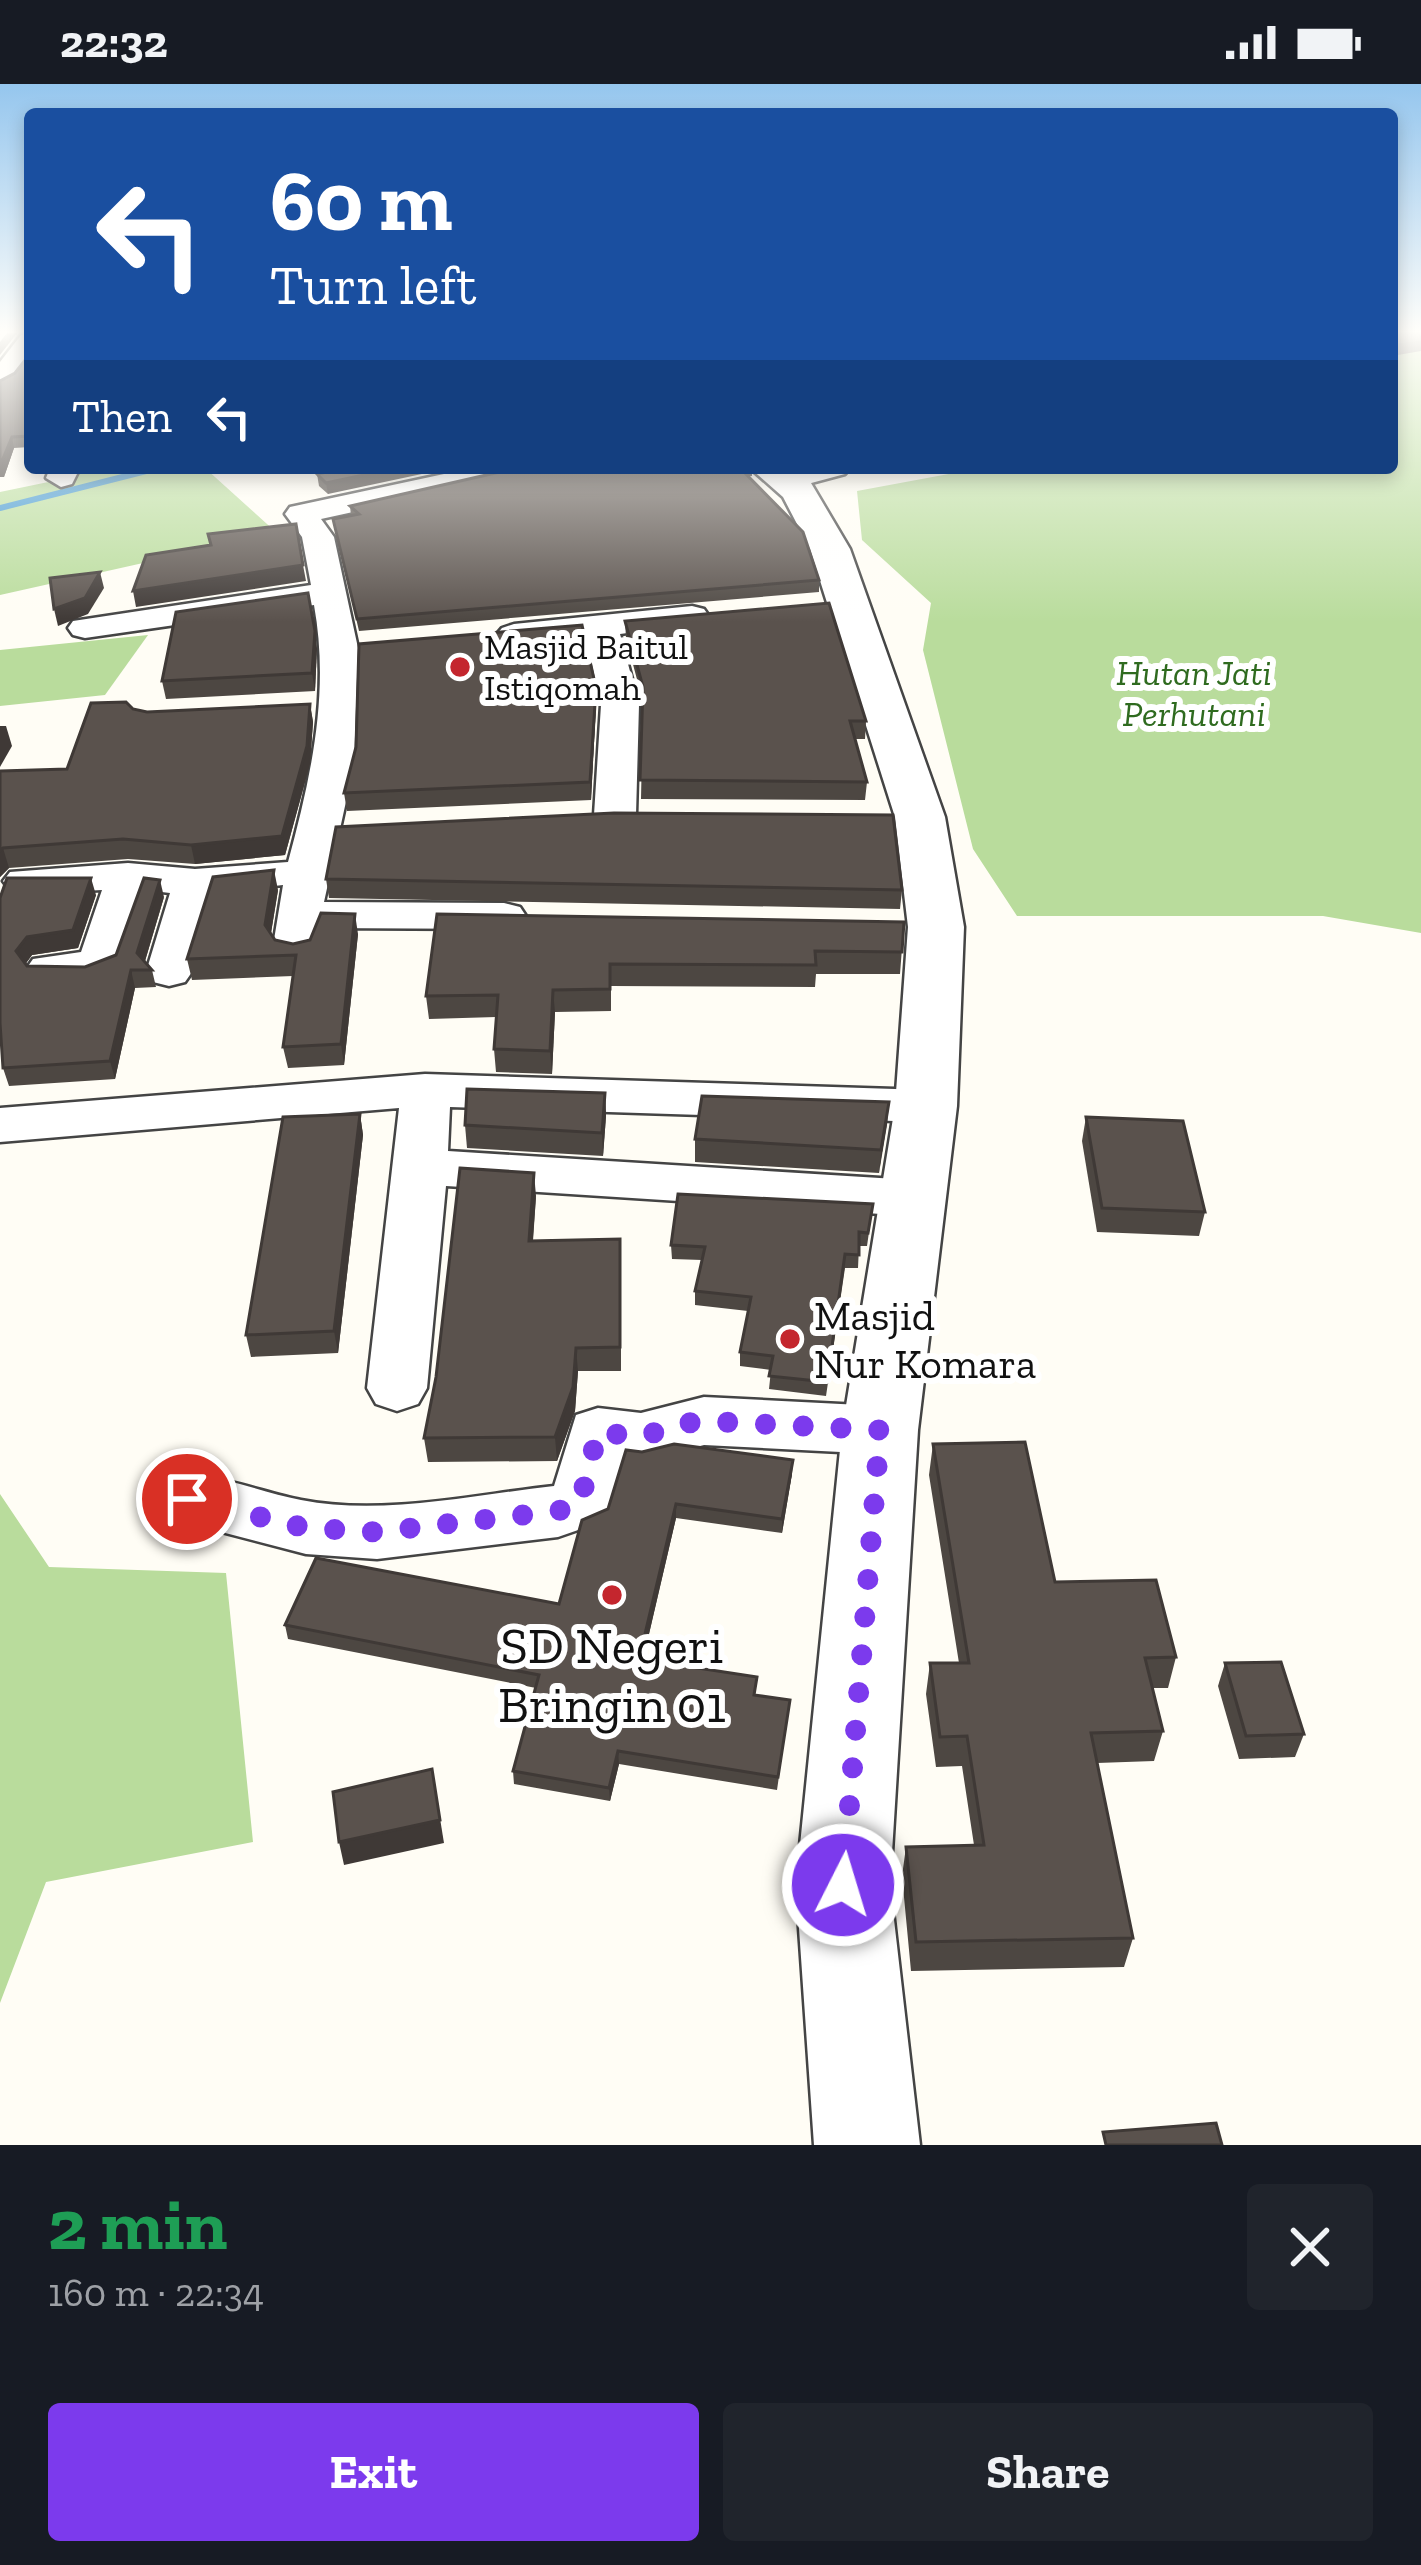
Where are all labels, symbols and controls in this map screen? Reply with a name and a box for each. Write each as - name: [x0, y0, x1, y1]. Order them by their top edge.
- text: 22:32: [60, 15, 168, 69]
- text: 60 m: [270, 151, 453, 252]
- icon: left: [72, 156, 228, 312]
- text: Turn left: [270, 253, 477, 318]
- icon: left: [196, 384, 262, 450]
- text: Then: [72, 390, 172, 444]
- place label: Masjid Baitul Istiqomah: [484, 625, 688, 709]
- park label: Hutan Jati Perhutani: [1116, 651, 1272, 735]
- marker: Masjid Baitul Istiqomah: [447, 654, 473, 680]
- place label: Masjid Nur Komara: [814, 1290, 1036, 1389]
- marker: Masjid Nur Komara: [777, 1326, 803, 1352]
- pin: [136, 1448, 238, 1550]
- icon: arrive: [154, 1466, 220, 1532]
- marker: SD Negeri Bringin 01: [599, 1582, 625, 1608]
- place label: SD Negeri Bringin 01: [498, 1615, 726, 1735]
- position arrow: [780, 1822, 906, 1948]
- text: 2 min: [48, 2181, 227, 2267]
- button: close: [1247, 2184, 1373, 2310]
- text: 160 m · 22:34: [48, 2269, 264, 2316]
- button: Exit: [48, 2403, 699, 2541]
- button: Share: [723, 2403, 1373, 2541]

